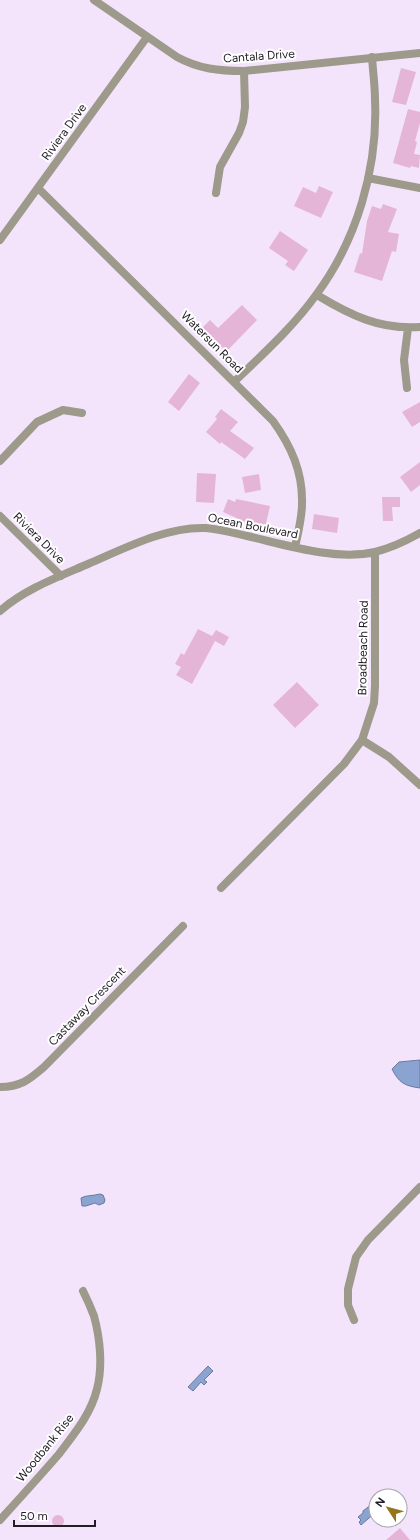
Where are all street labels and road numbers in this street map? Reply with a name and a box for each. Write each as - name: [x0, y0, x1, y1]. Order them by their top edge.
- street label: Cantala Drive: [223, 46, 296, 65]
- street label: Riviera Drive: [39, 101, 90, 163]
- street label: Watersun Road: [178, 308, 246, 376]
- street label: Riviera Drive: [10, 509, 68, 567]
- street label: Ocean Boulevard: [207, 510, 299, 542]
- street label: Broadbeach Road: [355, 600, 371, 696]
- street label: Castaway Crescent: [46, 963, 129, 1048]
- street label: Woodbank Rise: [13, 1411, 77, 1485]

